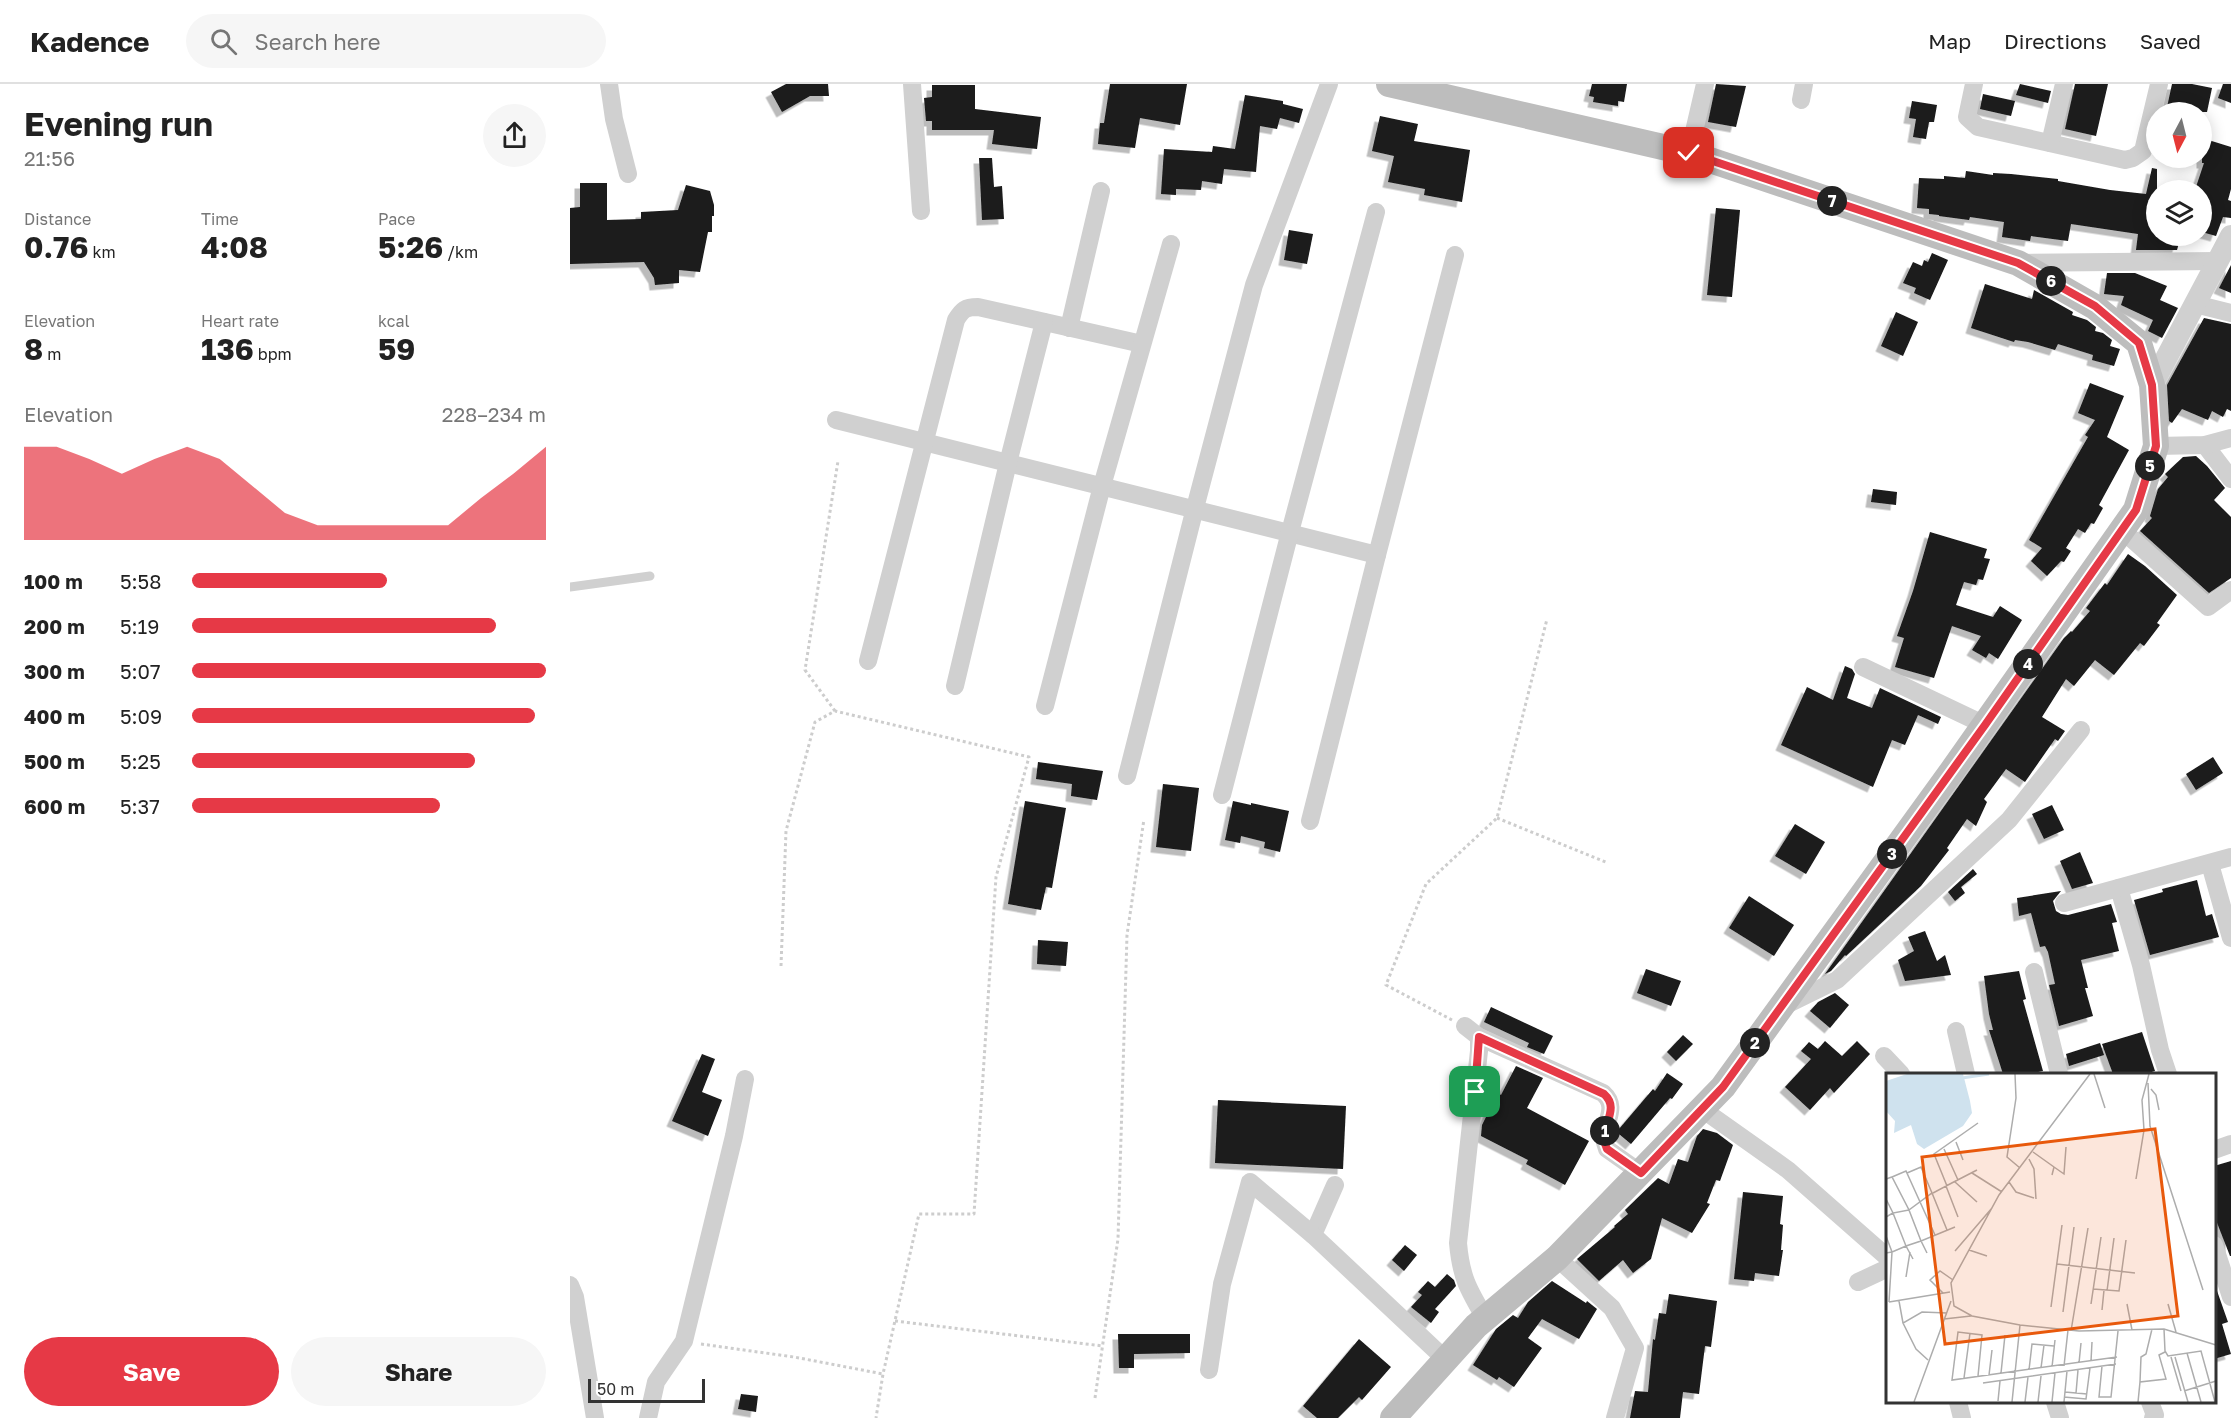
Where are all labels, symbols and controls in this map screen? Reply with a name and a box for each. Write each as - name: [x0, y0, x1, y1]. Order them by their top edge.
- search box: [186, 14, 606, 68]
- text: Kadence: [30, 25, 150, 58]
- icon: search: [207, 25, 240, 58]
- text: Search here: [255, 28, 381, 55]
- text: Map: [1928, 28, 1971, 54]
- text: Directions: [2004, 28, 2107, 54]
- text: Saved: [2140, 28, 2201, 54]
- north arrow: [2146, 102, 2212, 168]
- map controls: [2146, 102, 2212, 246]
- text: Evening run: [24, 104, 213, 143]
- button: share: [483, 104, 546, 167]
- pin: [1663, 127, 1714, 178]
- icon: check: [1672, 136, 1705, 169]
- text: 21:56: [24, 146, 75, 170]
- button: layers: [2146, 180, 2212, 246]
- pin: 7: [1817, 186, 1847, 216]
- text: 7: [1828, 191, 1836, 211]
- text: Distance: [24, 209, 91, 229]
- text: Time: [201, 209, 239, 229]
- text: Pace: [378, 209, 415, 229]
- text: 0.76: [24, 229, 89, 265]
- text: 4:08: [201, 229, 268, 265]
- text: 5:26: [378, 229, 443, 265]
- text: km: [89, 242, 116, 262]
- text: /km: [443, 242, 478, 262]
- pin: 6: [2036, 266, 2066, 296]
- text: 6: [2046, 271, 2056, 291]
- text: Elevation: [24, 311, 95, 331]
- text: Heart rate: [201, 311, 279, 331]
- text: kcal: [378, 311, 410, 331]
- text: 8: [24, 331, 43, 367]
- text: 136: [201, 331, 254, 367]
- text: 59: [378, 331, 415, 367]
- text: m: [43, 344, 61, 364]
- text: bpm: [254, 344, 292, 364]
- text: Elevation: [24, 402, 113, 426]
- text: 228–234 m: [442, 402, 546, 426]
- pin: 5: [2135, 451, 2165, 481]
- text: 5: [2145, 456, 2155, 476]
- text: 100 m: [24, 569, 83, 593]
- text: 5:58: [120, 569, 161, 593]
- text: 200 m: [24, 614, 85, 638]
- text: 5:19: [120, 614, 159, 638]
- pin: 4: [2013, 649, 2043, 679]
- text: 4: [2023, 654, 2033, 674]
- text: 300 m: [24, 659, 85, 683]
- text: 5:07: [120, 659, 161, 683]
- text: 400 m: [24, 704, 85, 728]
- text: 5:09: [120, 704, 162, 728]
- text: 500 m: [24, 749, 85, 773]
- text: 5:25: [120, 749, 161, 773]
- text: 600 m: [24, 794, 85, 818]
- text: 5:37: [120, 794, 160, 818]
- pin: 3: [1877, 839, 1907, 869]
- text: 3: [1887, 844, 1897, 864]
- pin: 2: [1740, 1028, 1770, 1058]
- text: 2: [1750, 1033, 1760, 1053]
- pin: [1449, 1066, 1500, 1117]
- inset map: [1886, 1073, 2216, 1403]
- icon: arrive: [1458, 1075, 1491, 1108]
- pin: 1: [1590, 1116, 1620, 1146]
- text: 1: [1601, 1121, 1609, 1141]
- button: Save: [24, 1337, 279, 1406]
- button: Share: [291, 1337, 546, 1406]
- scale bar: [588, 1376, 705, 1404]
- text: 50 m: [597, 1379, 634, 1399]

